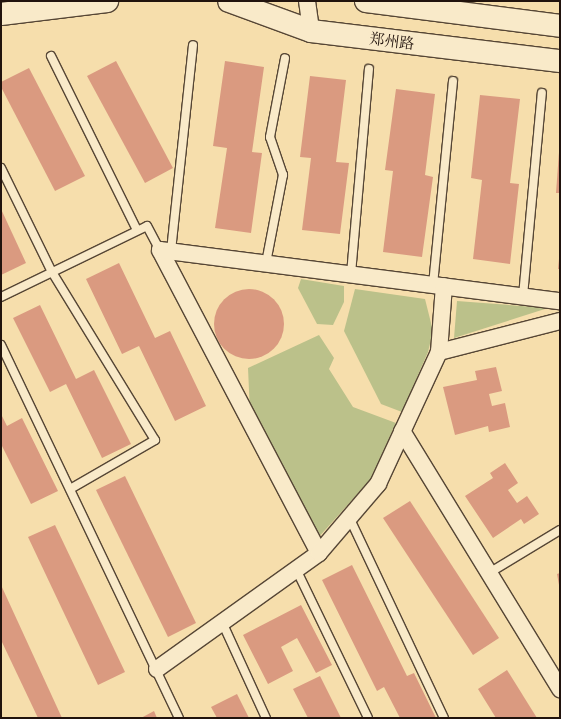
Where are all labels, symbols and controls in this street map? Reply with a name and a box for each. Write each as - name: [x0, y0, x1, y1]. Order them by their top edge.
- street label: 郑州路: [369, 29, 415, 53]

